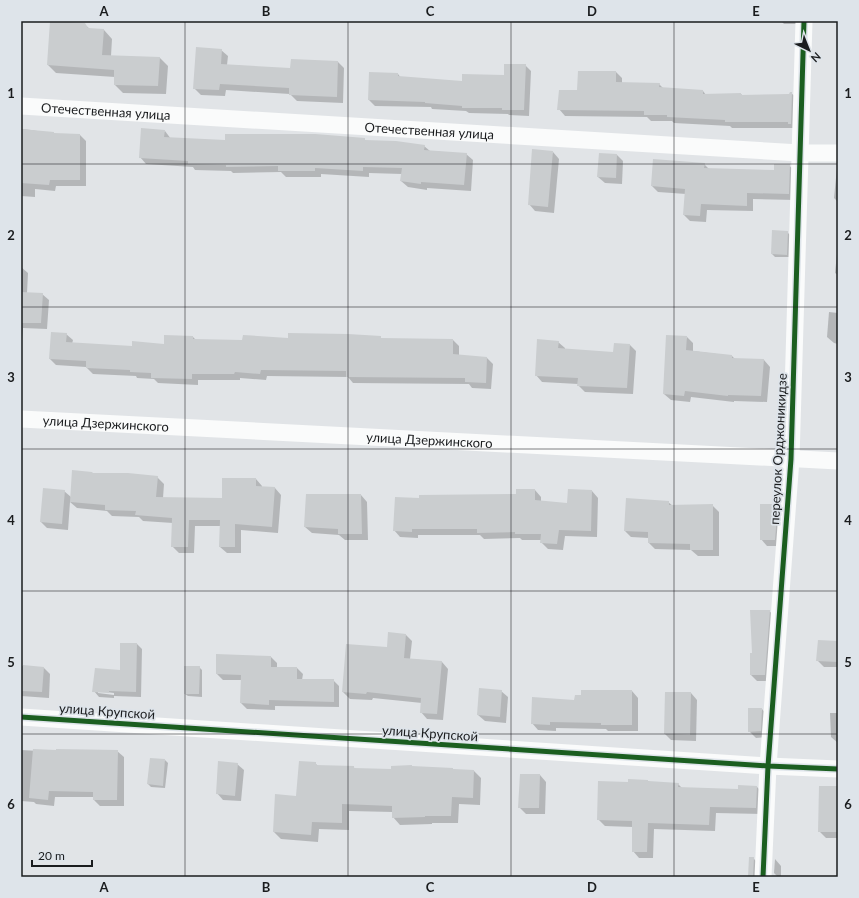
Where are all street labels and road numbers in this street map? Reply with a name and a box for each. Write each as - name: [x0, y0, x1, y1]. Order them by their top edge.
- street label: Отечественная улица: [41, 99, 171, 123]
- street label: Отечественная улица: [364, 119, 494, 143]
- street label: переулок Орджоникидзе: [766, 373, 790, 525]
- street label: улица Дзержинского: [42, 412, 169, 435]
- street label: улица Дзержинского: [366, 429, 493, 451]
- street label: улица Крупской: [59, 700, 155, 722]
- street label: улица Крупской: [382, 722, 478, 744]

